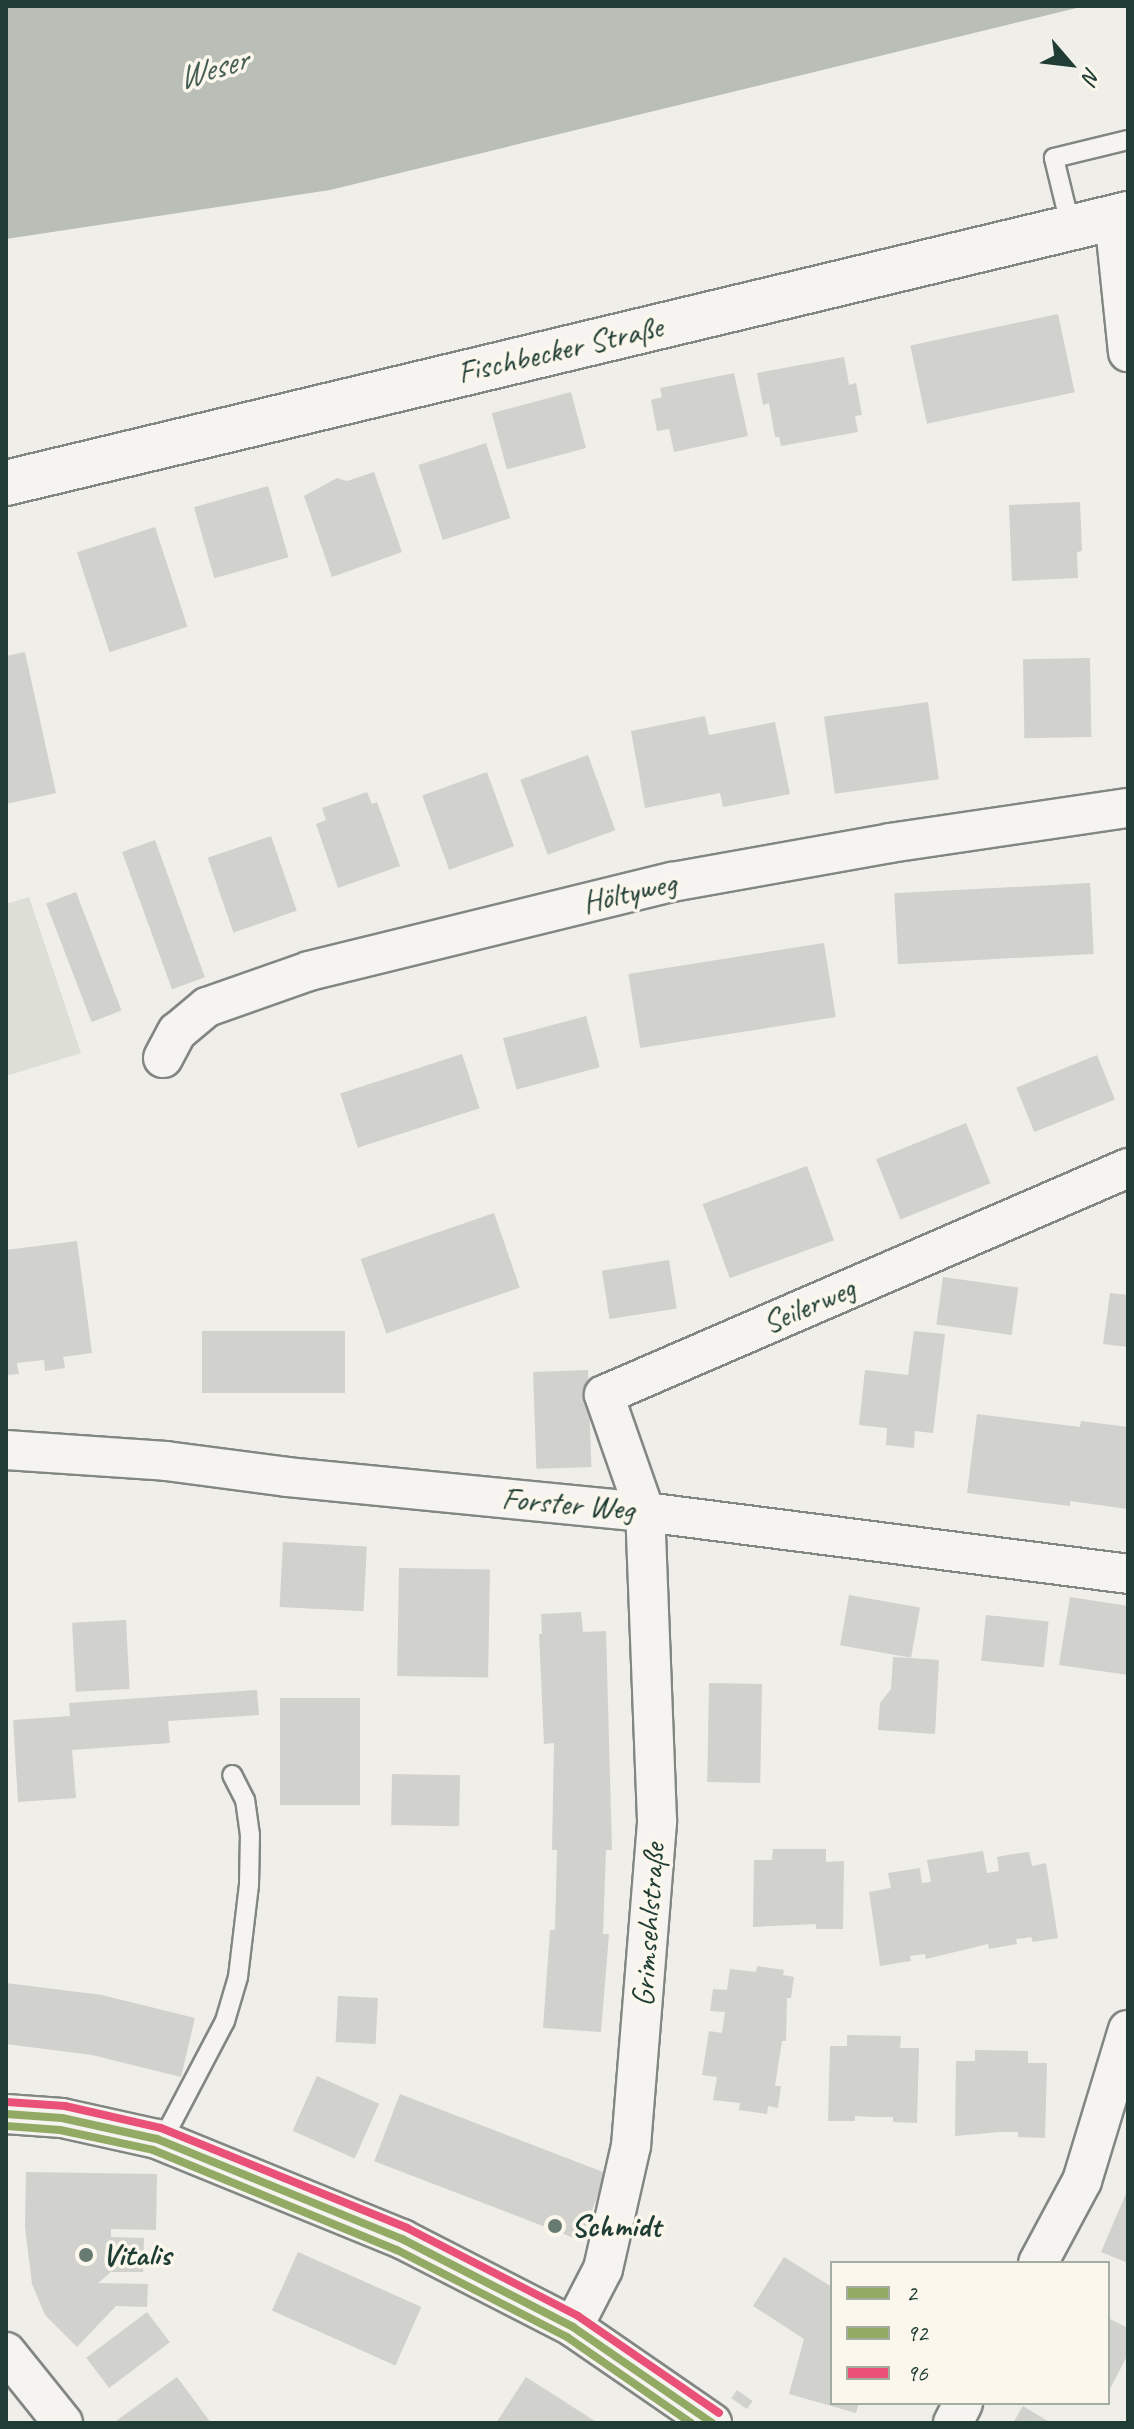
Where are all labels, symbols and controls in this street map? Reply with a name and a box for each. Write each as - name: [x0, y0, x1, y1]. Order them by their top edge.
- north arrow: [1030, 24, 1110, 104]
- water label: Weser: [172, 38, 252, 98]
- text: N: [1076, 63, 1107, 88]
- street label: Fischbecker Straße: [453, 308, 667, 392]
- street label: Höltyweg: [579, 864, 679, 922]
- street label: Seilerweg: [757, 1269, 861, 1343]
- street label: Forster Weg: [500, 1479, 636, 1529]
- street label: Grimsehlstraße: [624, 1842, 674, 2008]
- place label: Schmidt: [571, 2207, 661, 2245]
- marker: Schmidt: [546, 2217, 564, 2235]
- place label: Vitalis: [102, 2236, 171, 2274]
- marker: Vitalis: [77, 2246, 95, 2264]
- legend: [830, 2261, 1110, 2405]
- text: 2: [906, 2278, 917, 2308]
- text: 92: [906, 2318, 928, 2348]
- text: 96: [906, 2358, 928, 2388]

